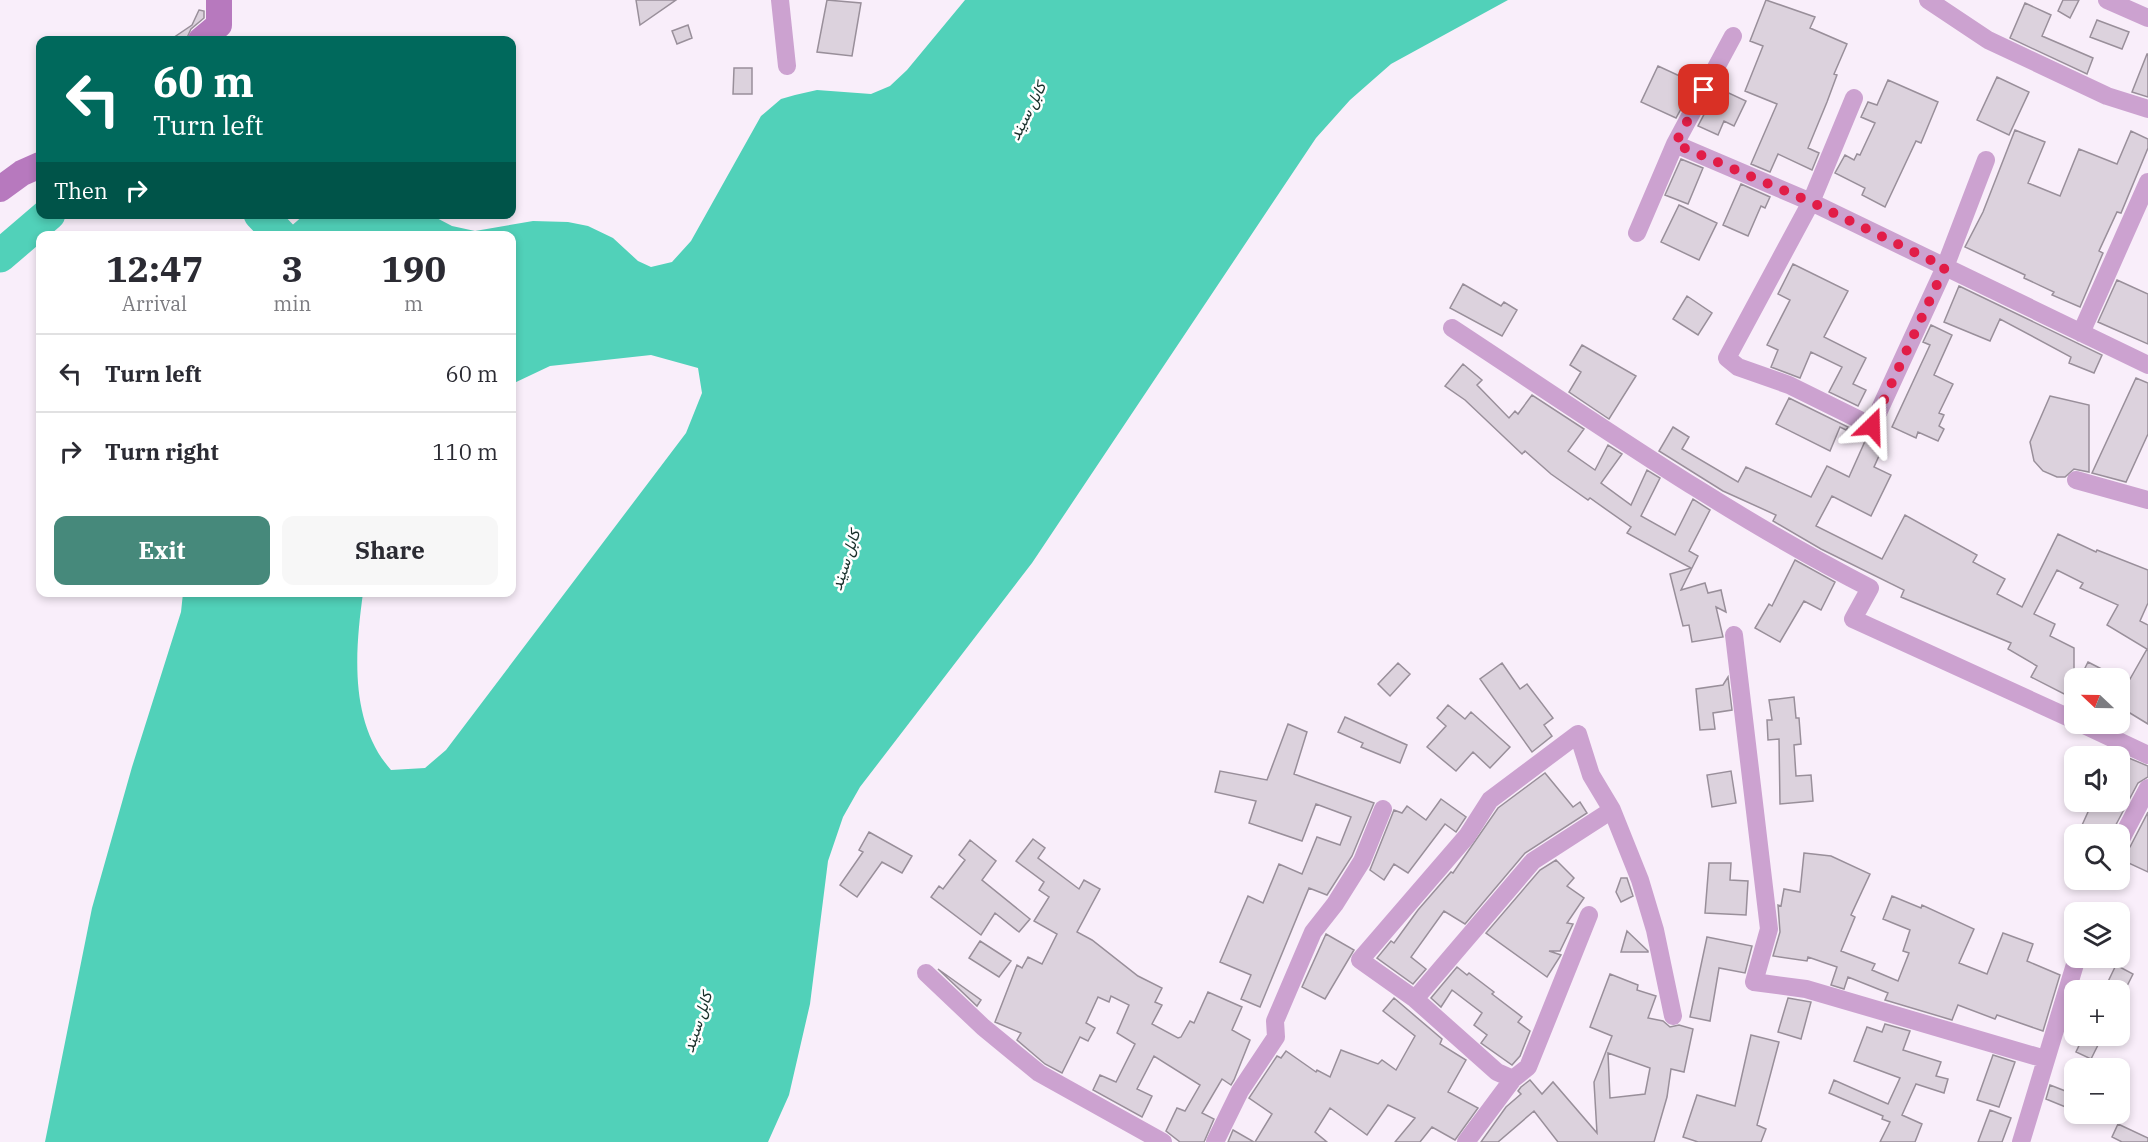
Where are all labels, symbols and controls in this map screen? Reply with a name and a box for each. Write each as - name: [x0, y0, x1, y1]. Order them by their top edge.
- text: 60 m: [153, 54, 254, 109]
- icon: left: [54, 60, 132, 138]
- pin: [1678, 64, 1729, 115]
- icon: arrive: [1687, 73, 1720, 106]
- water label: کابل سيند: [1004, 76, 1051, 143]
- text: Turn left: [153, 107, 264, 142]
- icon: right: [120, 174, 153, 207]
- text: Then: [54, 176, 108, 205]
- text: 12:47: [106, 245, 203, 292]
- text: 3: [281, 245, 303, 292]
- text: 190: [381, 245, 446, 292]
- text: Arrival: [122, 290, 187, 317]
- text: min: [273, 290, 311, 317]
- text: m: [404, 290, 423, 317]
- icon: left: [54, 357, 87, 390]
- text: Turn left: [105, 359, 201, 388]
- text: 60 m: [446, 359, 498, 388]
- position arrow: [1840, 394, 1904, 458]
- icon: right: [54, 435, 87, 468]
- text: Turn right: [105, 437, 219, 466]
- text: 110 m: [432, 437, 498, 466]
- button: Exit: [54, 516, 270, 585]
- button: Share: [282, 516, 498, 585]
- water label: کابل سيند: [826, 524, 865, 593]
- north arrow: [2064, 668, 2130, 734]
- map controls: [2064, 668, 2130, 1124]
- button: sound: [2064, 746, 2130, 812]
- button: search: [2064, 824, 2130, 890]
- button: layers: [2064, 902, 2130, 968]
- button: +: [2064, 980, 2130, 1046]
- water label: کابل سيند: [678, 986, 717, 1055]
- button: −: [2064, 1058, 2130, 1124]

